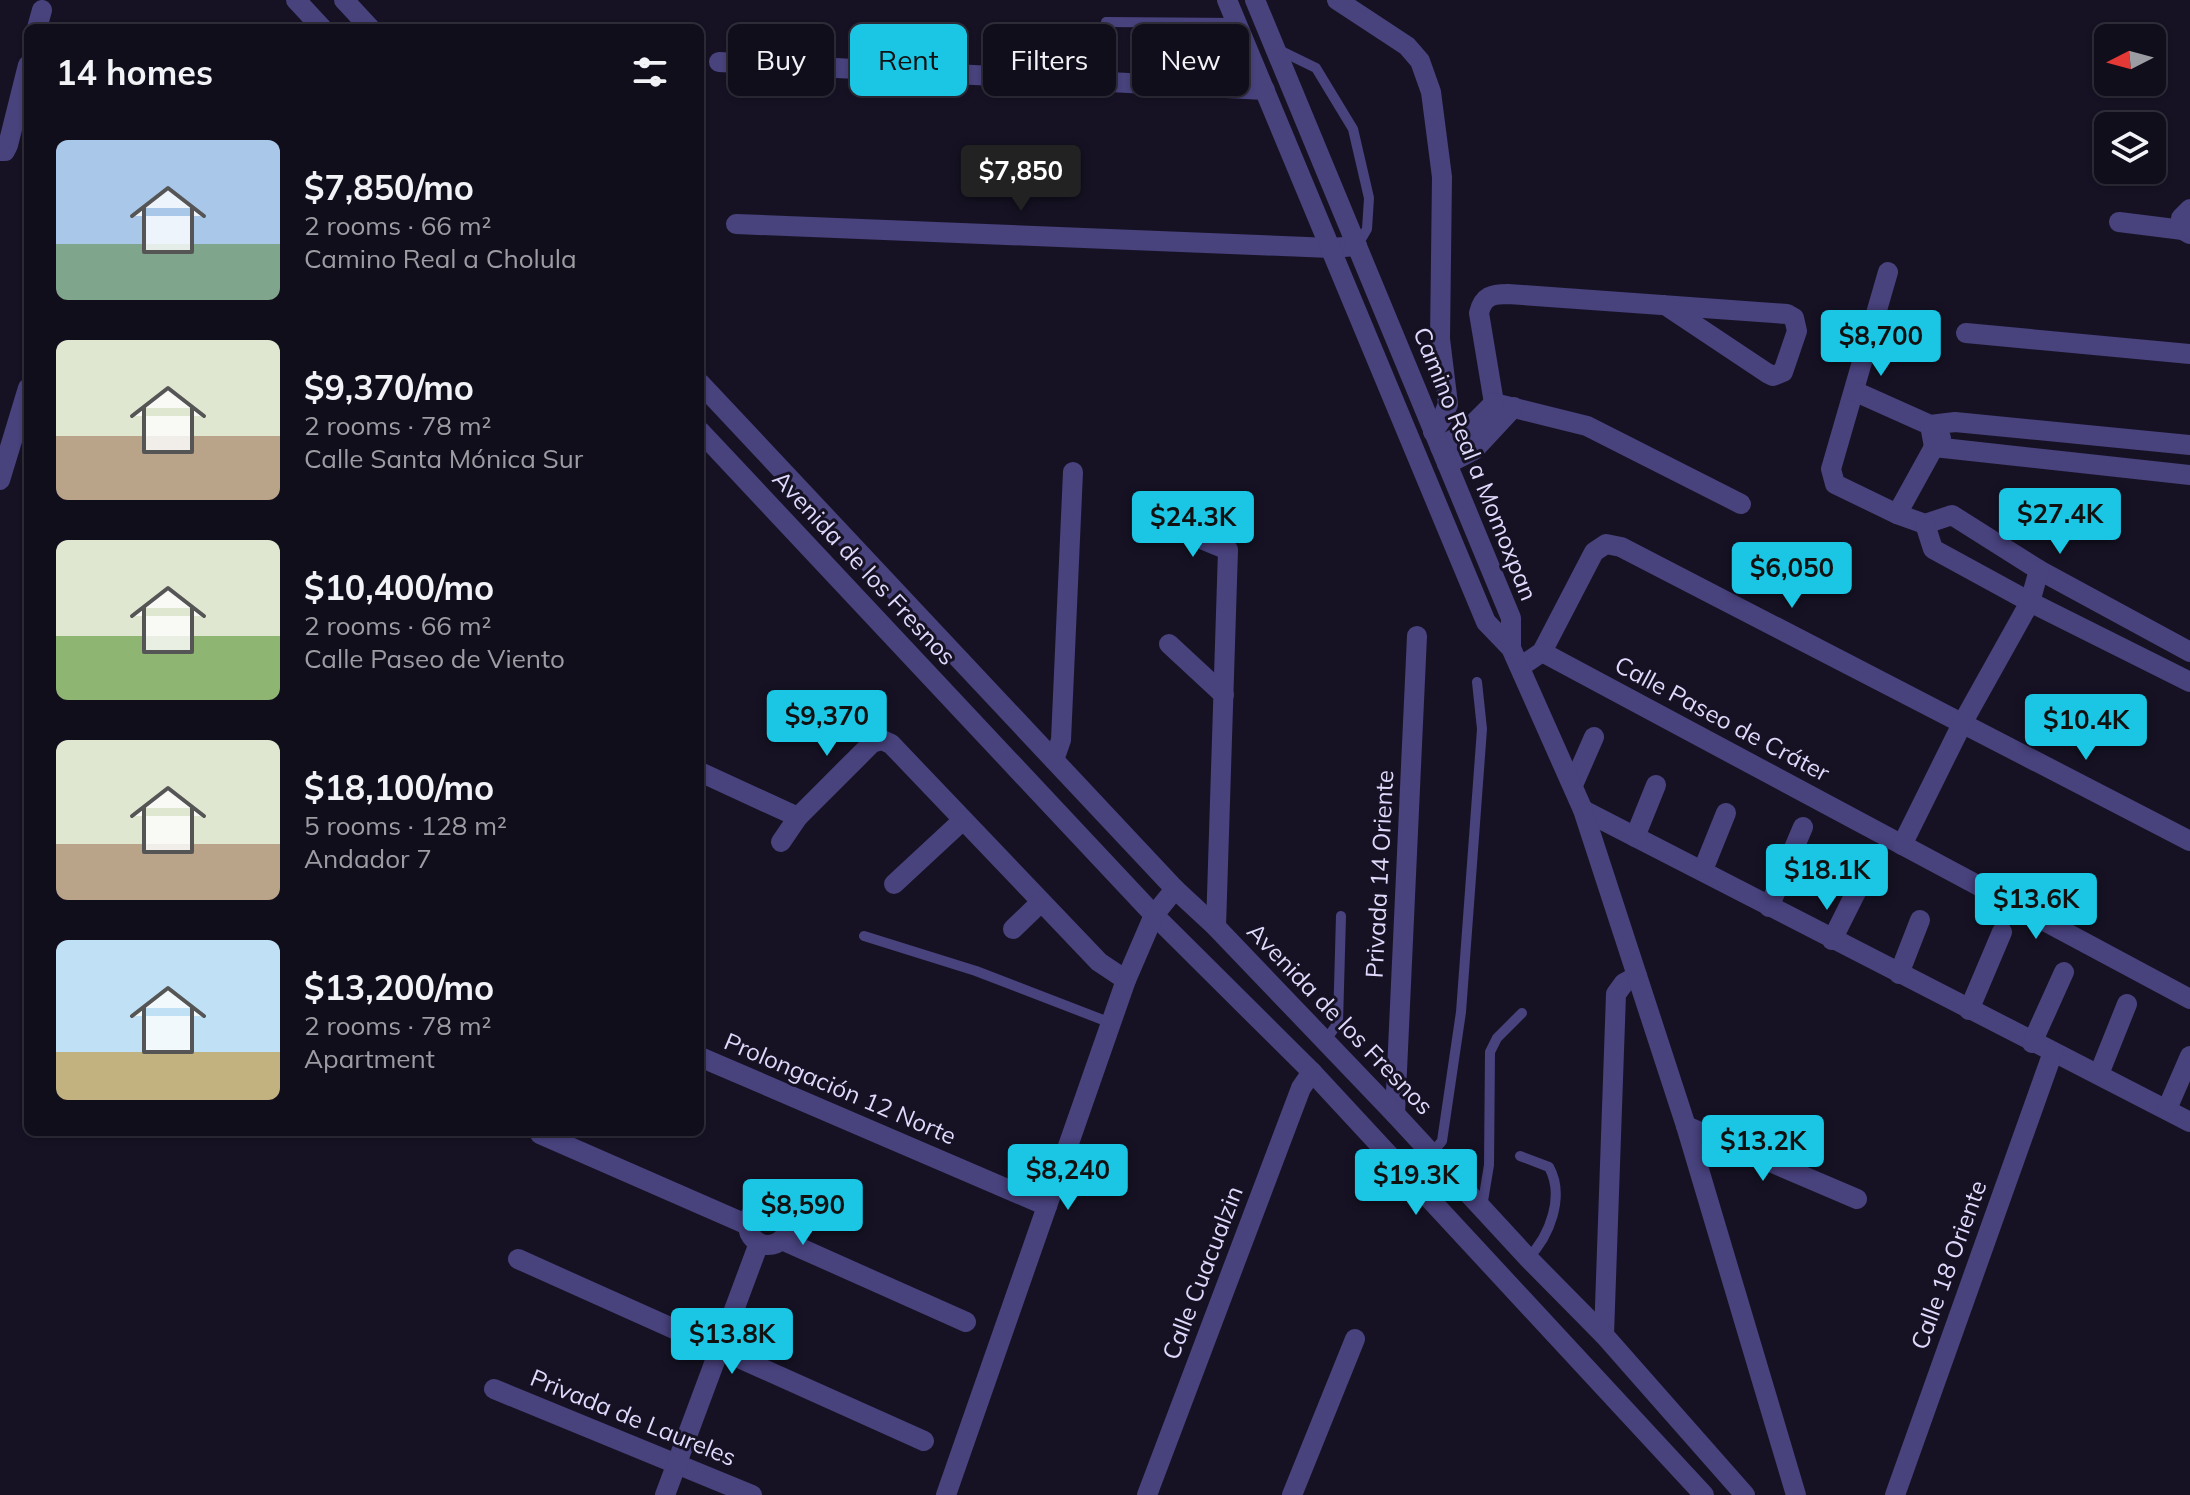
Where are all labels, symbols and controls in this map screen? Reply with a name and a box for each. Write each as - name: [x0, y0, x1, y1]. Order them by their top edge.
- chip: Buy: [728, 24, 834, 96]
- chip: Rent: [850, 24, 967, 96]
- chip: Filters: [983, 24, 1116, 96]
- chip: New: [1132, 24, 1249, 96]
- north arrow: [2094, 24, 2166, 96]
- map controls: [2094, 24, 2166, 184]
- icon: filters: [628, 50, 672, 94]
- text: 14 homes: [56, 51, 213, 94]
- button: layers: [2094, 112, 2166, 184]
- pin: $7,850: [956, 145, 1086, 213]
- text: $7,850: [979, 154, 1063, 187]
- text: $7,850/mo: [304, 166, 474, 209]
- icon: home: [120, 172, 216, 268]
- text: 2 rooms · 66 m²: [304, 209, 491, 242]
- text: Camino Real a Cholula: [304, 242, 577, 275]
- pin: $8,700: [1816, 310, 1946, 378]
- text: $8,700: [1839, 319, 1923, 352]
- street label: Camino Real a Momoxpan: [1407, 323, 1545, 605]
- text: $9,370/mo: [304, 366, 474, 409]
- icon: home: [120, 372, 216, 468]
- text: 2 rooms · 78 m²: [304, 409, 491, 442]
- text: Calle Santa Mónica Sur: [304, 442, 583, 475]
- street label: Avenida de los Fresnos: [767, 464, 963, 671]
- pin: $27.4K: [1995, 488, 2125, 556]
- pin: $24.3K: [1128, 491, 1258, 559]
- text: $27.4K: [2017, 497, 2103, 530]
- text: $24.3K: [1150, 500, 1236, 533]
- pin: $6,050: [1727, 542, 1857, 610]
- text: $6,050: [1750, 551, 1834, 584]
- text: $10,400/mo: [304, 566, 494, 609]
- icon: home: [120, 572, 216, 668]
- text: 2 rooms · 66 m²: [304, 609, 491, 642]
- text: Calle Paseo de Viento: [304, 642, 565, 675]
- street label: Calle Paseo de Cráter: [1610, 649, 1835, 788]
- pin: $9,370: [762, 690, 892, 758]
- pin: $10.4K: [2021, 694, 2151, 762]
- text: $9,370: [785, 699, 869, 732]
- text: $10.4K: [2043, 703, 2129, 736]
- text: $18,100/mo: [304, 766, 494, 809]
- street label: Privada 14 Oriente: [1359, 769, 1399, 979]
- icon: home: [120, 772, 216, 868]
- text: 5 rooms · 128 m²: [304, 809, 507, 842]
- text: Andador 7: [304, 842, 432, 875]
- pin: $18.1K: [1762, 844, 1892, 912]
- text: $18.1K: [1784, 853, 1870, 886]
- pin: $13.6K: [1971, 873, 2101, 941]
- text: $13.6K: [1993, 882, 2079, 915]
- street label: Avenida de los Fresnos: [1241, 916, 1440, 1121]
- text: $13,200/mo: [304, 966, 494, 1009]
- icon: home: [120, 972, 216, 1068]
- text: 2 rooms · 78 m²: [304, 1009, 491, 1042]
- street label: Prolongación 12 Norte: [720, 1026, 961, 1151]
- text: Apartment: [304, 1042, 435, 1075]
- pin: $13.2K: [1698, 1115, 1828, 1183]
- text: $13.2K: [1720, 1124, 1806, 1157]
- pin: $8,240: [1003, 1144, 1133, 1212]
- pin: $19.3K: [1351, 1149, 1481, 1217]
- text: $8,240: [1026, 1153, 1110, 1186]
- text: $19.3K: [1373, 1158, 1459, 1191]
- street label: Calle 18 Oriente: [1904, 1176, 1993, 1353]
- pin: $8,590: [738, 1179, 868, 1247]
- street label: Calle Cuacualzin: [1155, 1182, 1249, 1364]
- text: $8,590: [761, 1188, 845, 1221]
- pin: $13.8K: [667, 1308, 797, 1376]
- text: $13.8K: [689, 1317, 775, 1350]
- street label: Privada de Laureles: [526, 1362, 741, 1472]

